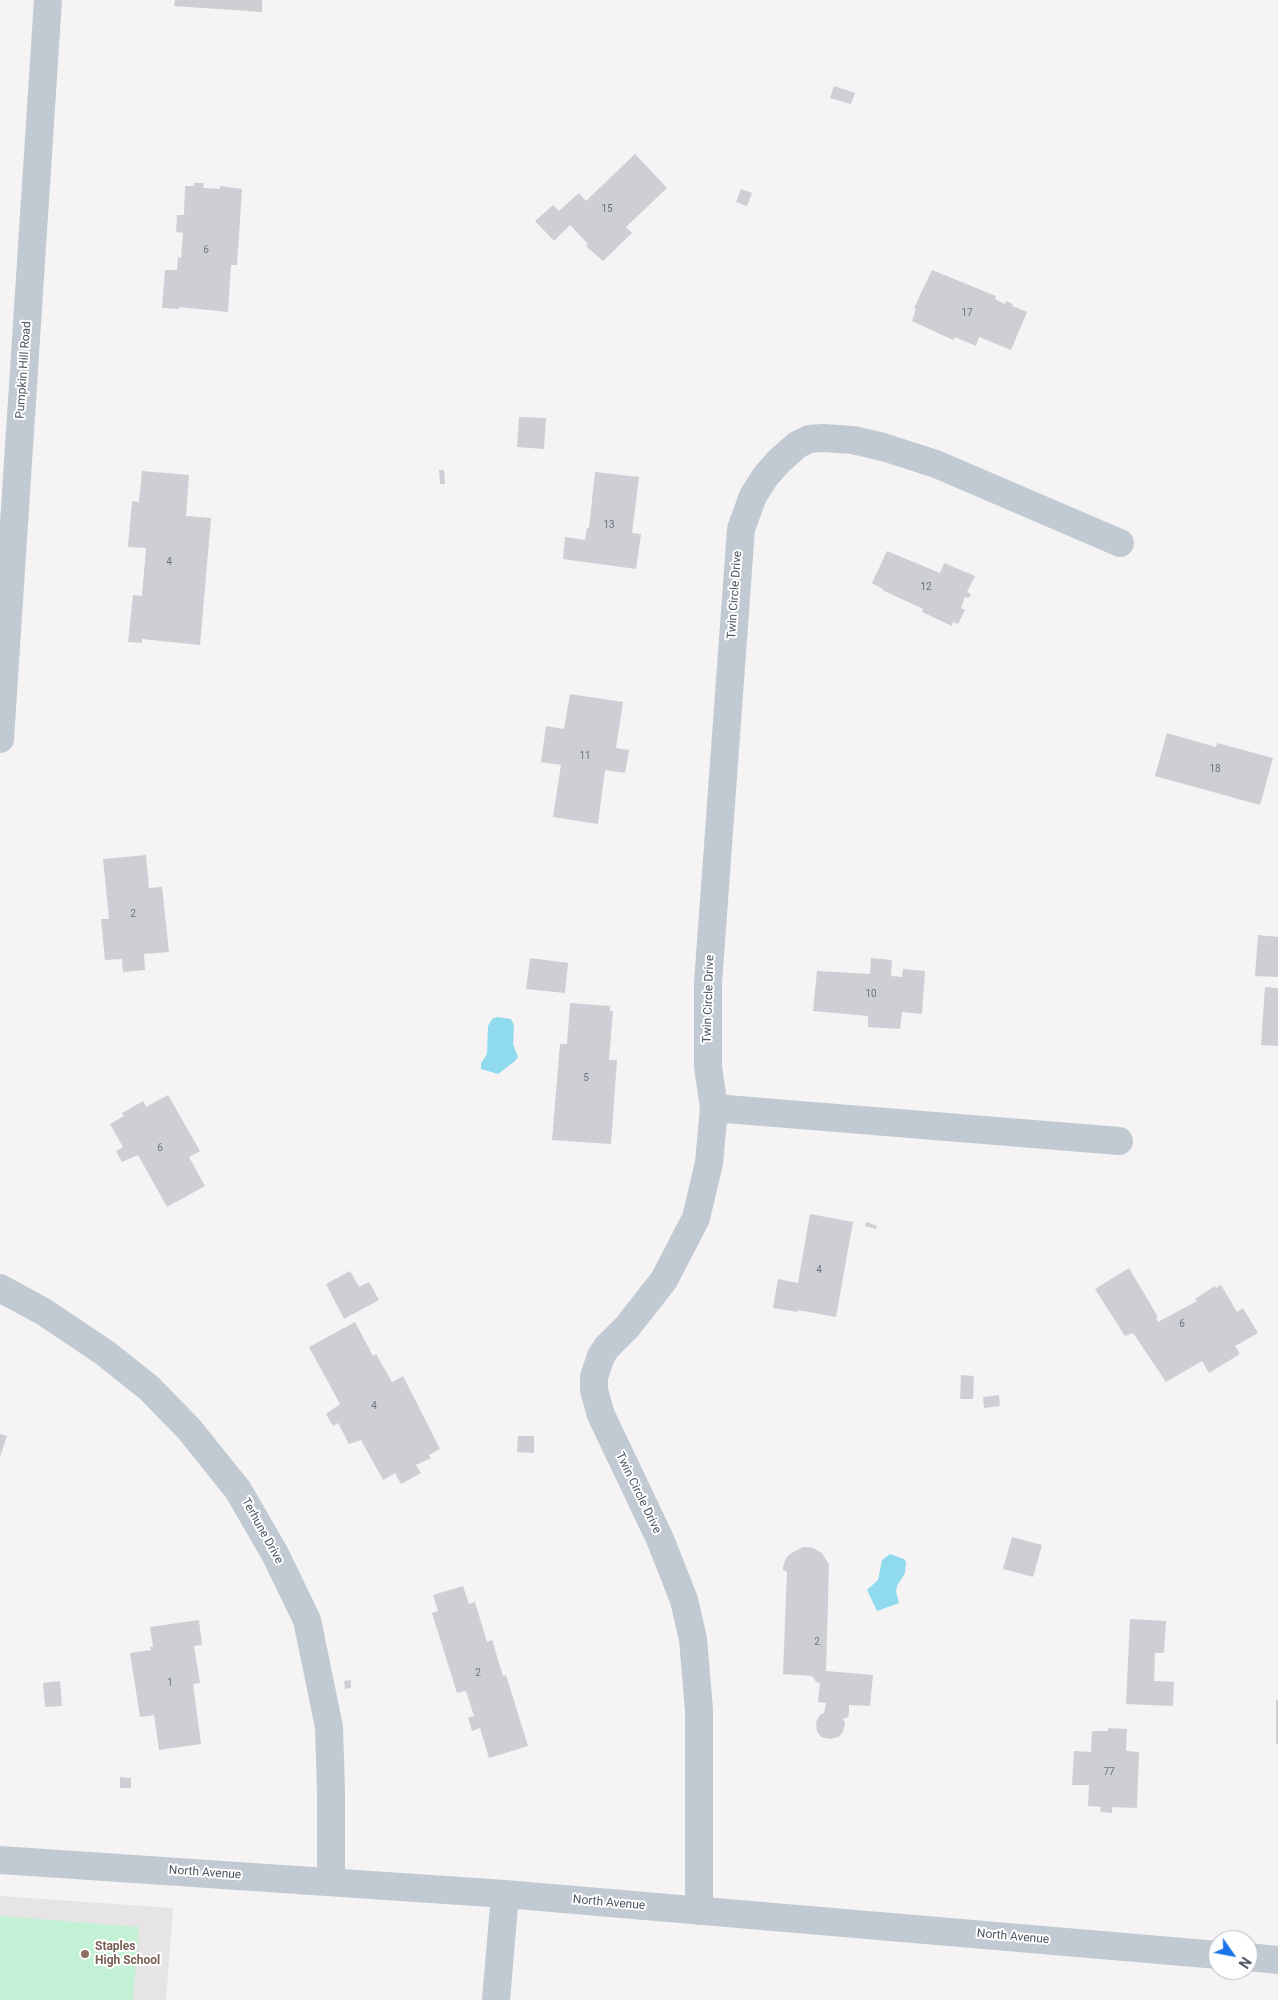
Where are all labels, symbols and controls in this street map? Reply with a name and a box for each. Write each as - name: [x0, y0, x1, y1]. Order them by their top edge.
- house number: 15: [601, 203, 613, 215]
- house number: 6: [203, 244, 209, 256]
- house number: 17: [961, 307, 973, 319]
- street label: Pumpkin Hill Road: [13, 321, 35, 419]
- house number: 13: [603, 519, 615, 531]
- street label: Twin Circle Drive: [725, 550, 745, 640]
- house number: 4: [166, 556, 172, 568]
- house number: 12: [920, 581, 932, 593]
- house number: 11: [579, 750, 591, 762]
- house number: 18: [1209, 763, 1221, 775]
- house number: 2: [130, 908, 136, 920]
- street label: Twin Circle Drive: [700, 955, 718, 1043]
- house number: 10: [865, 988, 877, 1000]
- house number: 5: [583, 1072, 589, 1084]
- house number: 6: [157, 1142, 163, 1154]
- house number: 4: [816, 1264, 822, 1276]
- house number: 6: [1179, 1318, 1185, 1330]
- house number: 4: [371, 1400, 377, 1412]
- street label: Twin Circle Drive: [612, 1450, 664, 1536]
- street label: Terhune Drive: [238, 1496, 286, 1566]
- house number: 2: [814, 1636, 820, 1648]
- house number: 2: [475, 1667, 481, 1679]
- house number: 1: [167, 1677, 173, 1689]
- house number: 77: [1103, 1766, 1115, 1778]
- street label: North Avenue: [168, 1863, 242, 1883]
- street label: North Avenue: [572, 1893, 646, 1913]
- street label: North Avenue: [976, 1927, 1050, 1947]
- north arrow: [1208, 1930, 1258, 1980]
- place label: Staples High School: [95, 1940, 160, 1968]
- marker: Staples High School: [79, 1948, 91, 1960]
- text: N: [1235, 1954, 1254, 1971]

